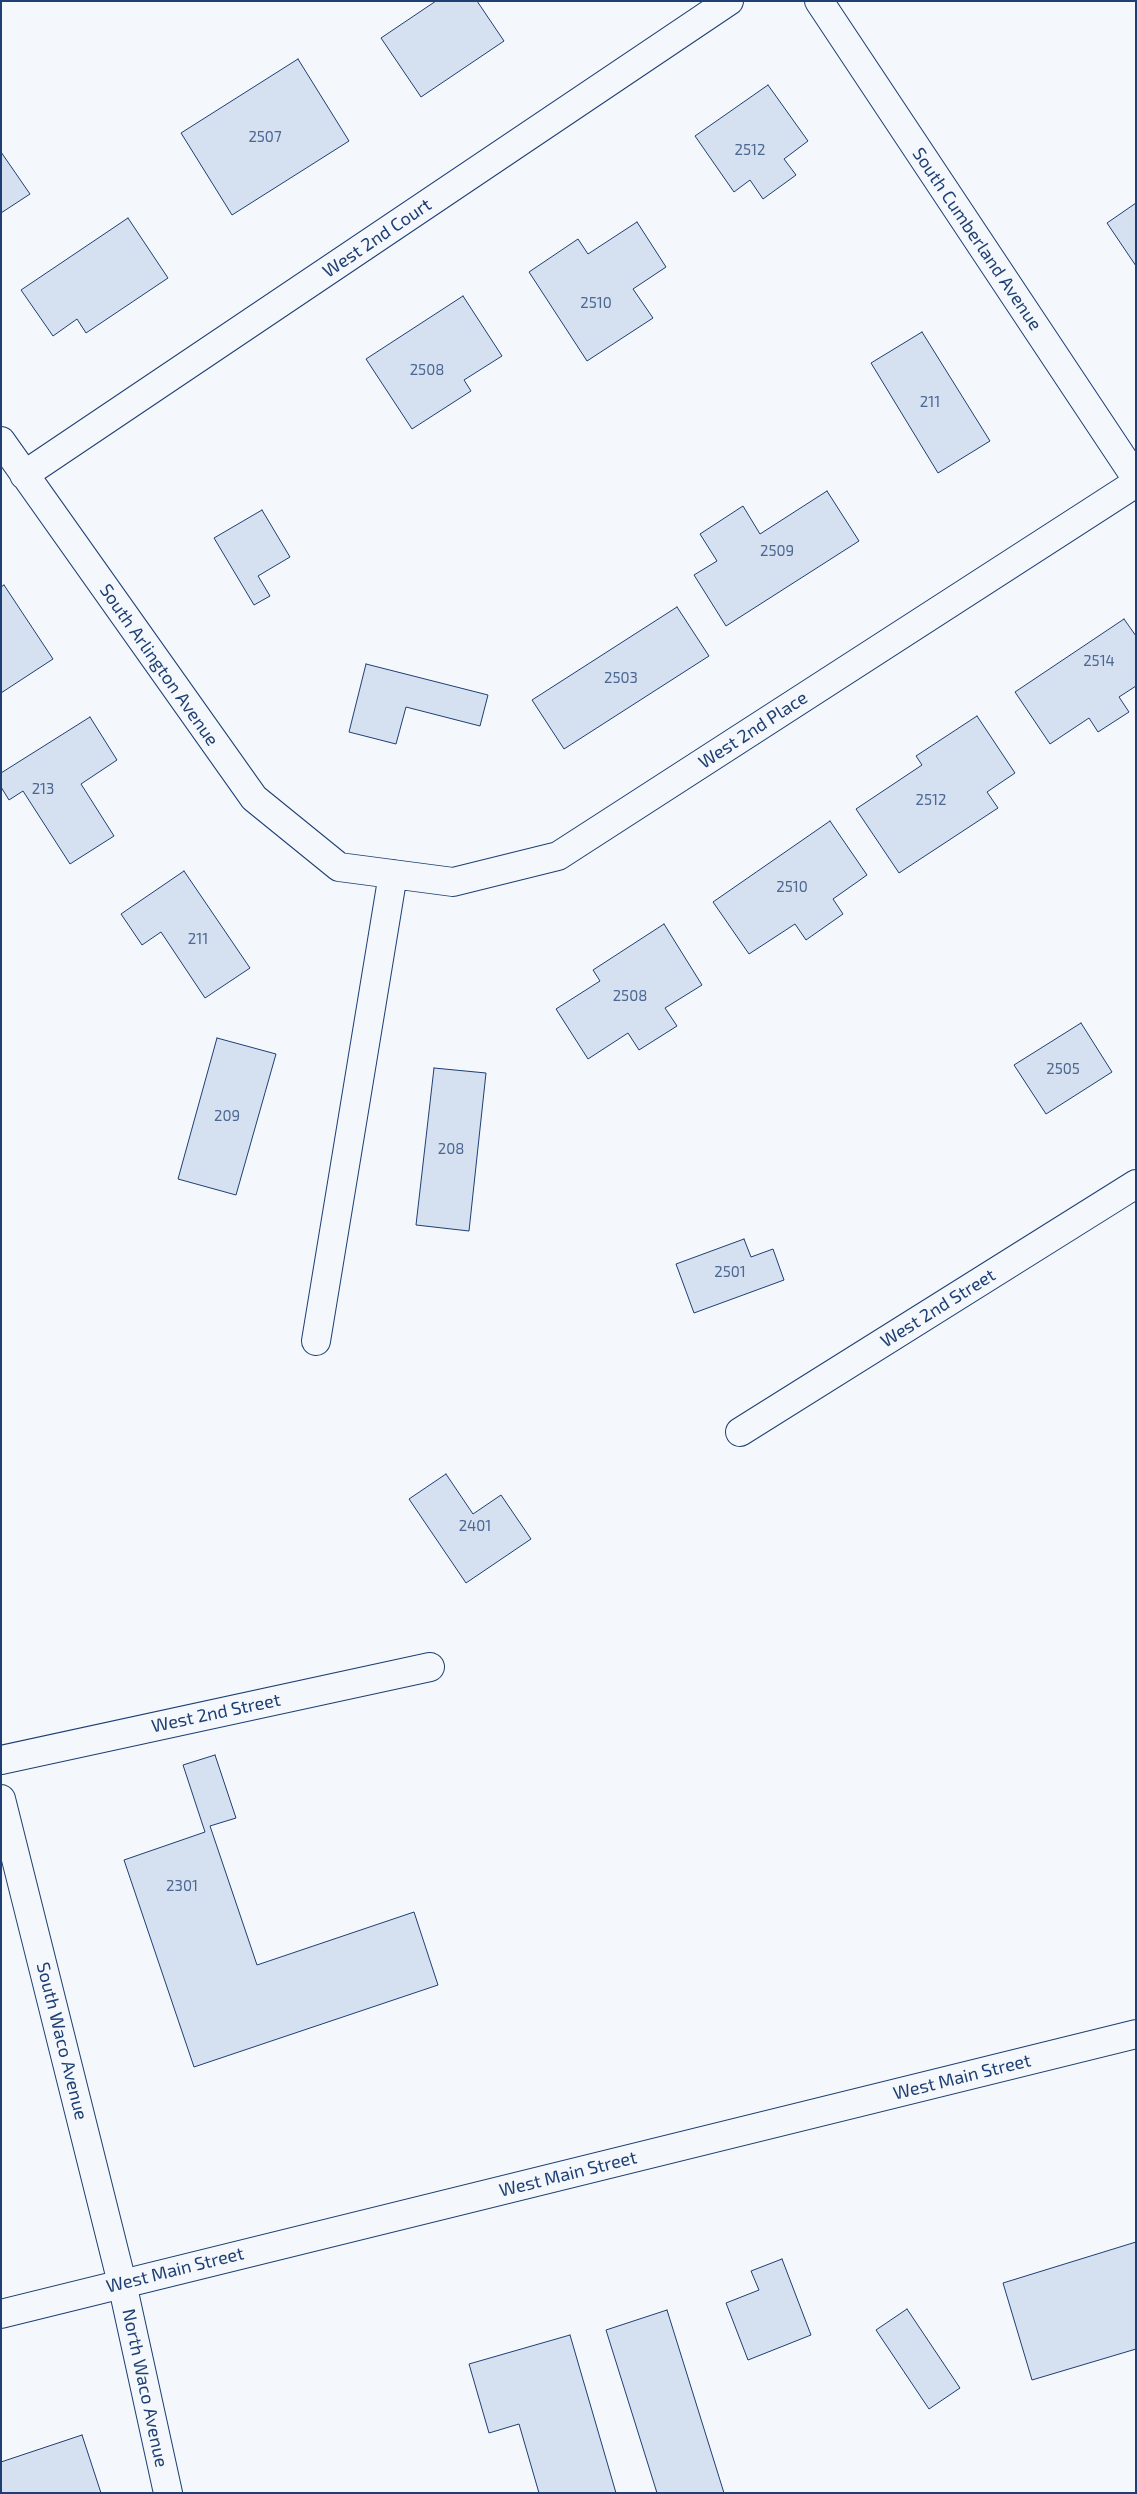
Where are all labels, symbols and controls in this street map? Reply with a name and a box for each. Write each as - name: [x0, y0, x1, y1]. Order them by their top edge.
- house number: 2507: [248, 128, 282, 146]
- house number: 2512: [735, 141, 765, 159]
- street label: South Cumberland Avenue: [908, 144, 1046, 334]
- street label: West 2nd Court: [319, 194, 435, 282]
- house number: 2510: [580, 294, 612, 312]
- house number: 2508: [410, 361, 444, 379]
- house number: 211: [920, 393, 940, 411]
- house number: 2509: [760, 542, 794, 560]
- street label: South Arlington Avenue: [95, 580, 223, 750]
- house number: 2514: [1083, 652, 1115, 670]
- house number: 2503: [604, 669, 638, 687]
- street label: West 2nd Place: [694, 687, 812, 773]
- house number: 213: [32, 780, 54, 798]
- house number: 2512: [916, 791, 946, 809]
- house number: 2510: [776, 878, 808, 896]
- house number: 211: [188, 930, 208, 948]
- house number: 2508: [613, 987, 647, 1005]
- house number: 2505: [1046, 1060, 1080, 1078]
- house number: 209: [214, 1107, 240, 1125]
- house number: 208: [438, 1140, 464, 1158]
- house number: 2501: [714, 1263, 746, 1281]
- street label: West 2nd Street: [877, 1264, 999, 1352]
- house number: 2401: [459, 1517, 491, 1535]
- street label: West 2nd Street: [150, 1689, 282, 1737]
- house number: 2301: [166, 1877, 198, 1895]
- street label: South Waco Avenue: [32, 1960, 92, 2122]
- street label: West Main Street: [891, 2049, 1033, 2105]
- street label: West Main Street: [497, 2146, 639, 2202]
- street label: West Main Street: [104, 2242, 246, 2298]
- street label: North Waco Avenue: [118, 2307, 172, 2469]

